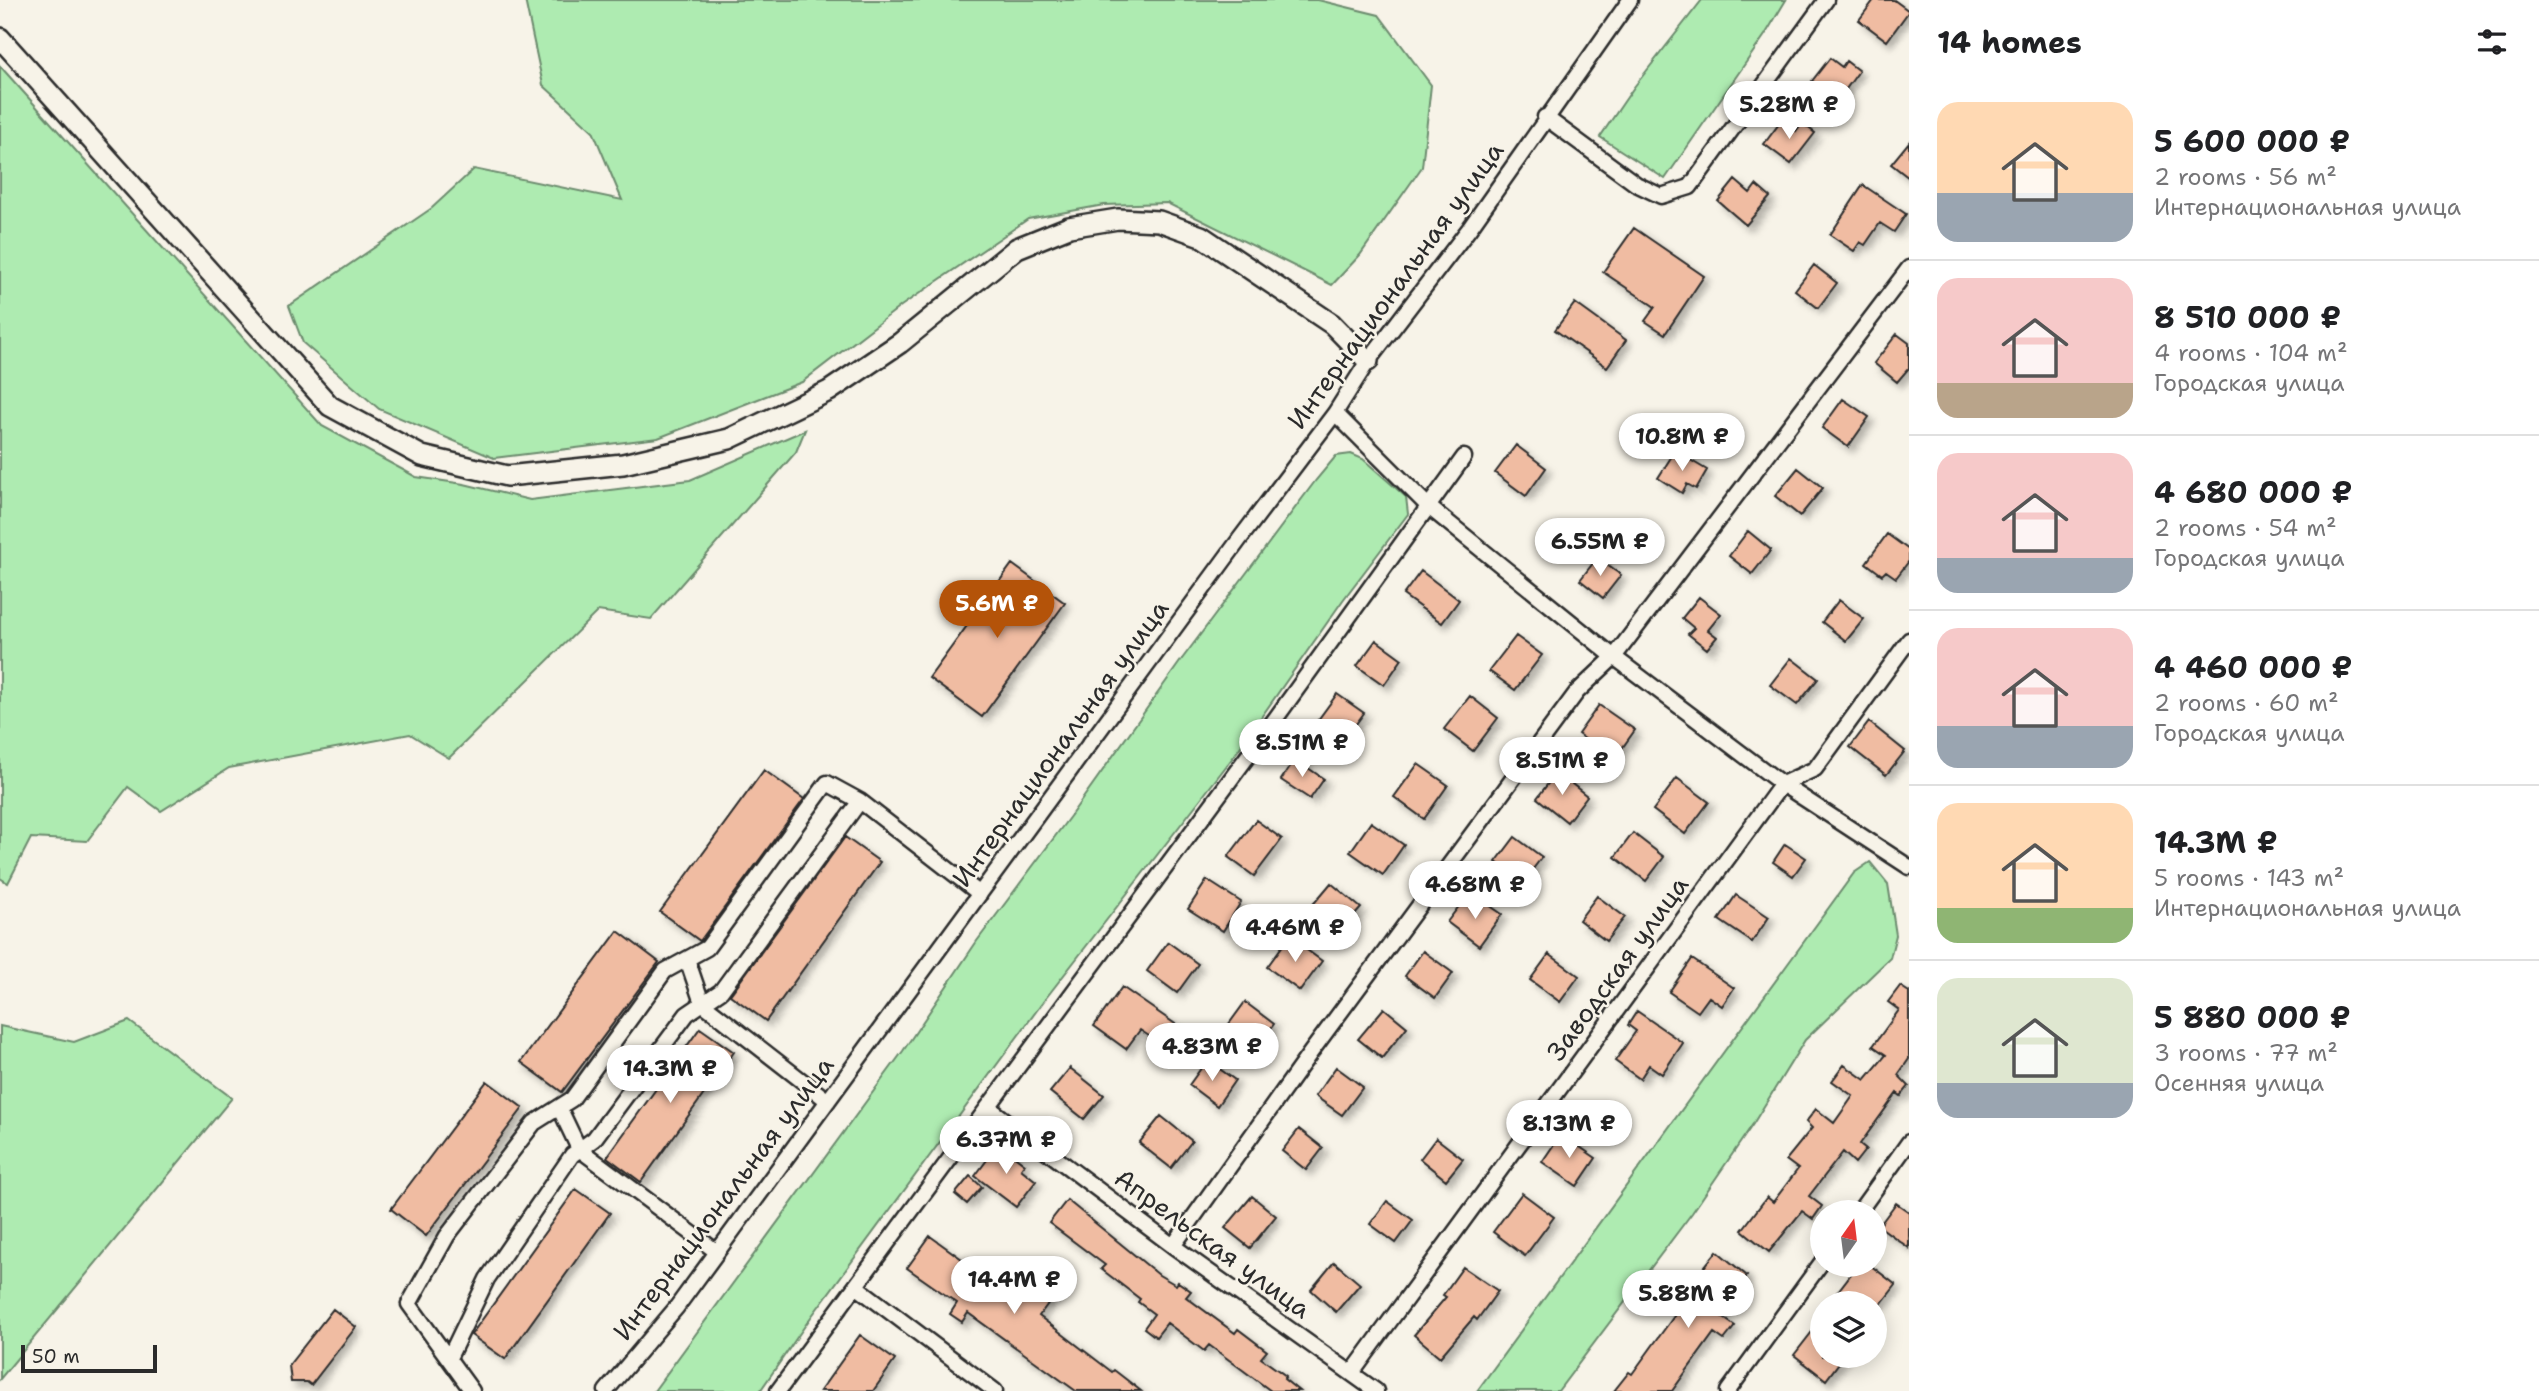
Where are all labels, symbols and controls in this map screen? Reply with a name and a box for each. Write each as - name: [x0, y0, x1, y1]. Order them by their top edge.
- text: 14 homes: [1937, 22, 2082, 63]
- icon: filters: [2473, 23, 2511, 61]
- pin: 5.28M ₽: [1724, 82, 1854, 141]
- text: 5.28M ₽: [1739, 89, 1839, 119]
- text: 5 600 000 ₽: [2154, 121, 2350, 162]
- icon: home: [1993, 130, 2077, 214]
- street label: Интернациональная улица: [1279, 134, 1511, 436]
- text: 2 rooms · 56 m²: [2154, 162, 2337, 192]
- text: Интернациональная улица: [2154, 192, 2461, 222]
- text: 8 510 000 ₽: [2154, 297, 2341, 338]
- icon: home: [1993, 306, 2077, 390]
- text: 4 rooms · 104 m²: [2154, 338, 2347, 368]
- text: Городская улица: [2154, 368, 2345, 398]
- pin: 10.8M ₽: [1617, 414, 1747, 473]
- text: 10.8M ₽: [1635, 421, 1729, 451]
- text: 4 680 000 ₽: [2154, 472, 2352, 513]
- icon: home: [1993, 481, 2077, 565]
- text: 2 rooms · 54 m²: [2154, 513, 2337, 543]
- pin: 6.55M ₽: [1535, 518, 1665, 578]
- text: 6.55M ₽: [1551, 526, 1649, 556]
- text: Городская улица: [2154, 543, 2345, 573]
- pin: 5.6M ₽: [940, 580, 1054, 640]
- text: 5.6M ₽: [955, 588, 1039, 618]
- street label: Интернациональная улица: [944, 592, 1176, 894]
- text: 4 460 000 ₽: [2154, 647, 2353, 688]
- icon: home: [1993, 656, 2077, 740]
- text: 2 rooms · 60 m²: [2154, 688, 2339, 718]
- text: Городская улица: [2154, 718, 2345, 748]
- pin: 8.51M ₽: [1237, 720, 1367, 779]
- text: 8.51M ₽: [1255, 727, 1349, 757]
- pin: 8.51M ₽: [1497, 738, 1627, 797]
- text: 8.51M ₽: [1515, 745, 1609, 775]
- text: 14.3M ₽: [2154, 822, 2278, 863]
- icon: home: [1993, 831, 2077, 915]
- pin: 4.68M ₽: [1410, 862, 1540, 921]
- text: 5 rooms · 143 m²: [2154, 863, 2344, 893]
- text: 4.68M ₽: [1425, 869, 1525, 899]
- street label: Заводская улица: [1538, 869, 1696, 1067]
- text: Интернациональная улица: [2154, 893, 2461, 923]
- pin: 4.46M ₽: [1230, 904, 1360, 964]
- text: 4.46M ₽: [1245, 912, 1345, 942]
- text: 5 880 000 ₽: [2154, 997, 2351, 1038]
- icon: home: [1993, 1006, 2077, 1090]
- pin: 4.83M ₽: [1147, 1024, 1277, 1083]
- text: 4.83M ₽: [1162, 1031, 1262, 1061]
- text: 3 rooms · 77 m²: [2154, 1038, 2338, 1068]
- pin: 14.3M ₽: [605, 1046, 735, 1105]
- street label: Интернациональная улица: [605, 1049, 841, 1347]
- text: 14.3M ₽: [623, 1053, 717, 1083]
- text: Осенняя улица: [2154, 1068, 2324, 1098]
- pin: 8.13M ₽: [1504, 1100, 1634, 1160]
- text: 8.13M ₽: [1522, 1108, 1616, 1138]
- pin: 6.37M ₽: [941, 1116, 1071, 1176]
- text: 6.37M ₽: [956, 1124, 1056, 1154]
- street label: Апрельская улица: [1108, 1160, 1318, 1326]
- north arrow: [1810, 1200, 1886, 1278]
- map controls: [1810, 1200, 1887, 1368]
- pin: 14.4M ₽: [949, 1256, 1079, 1316]
- text: 14.4M ₽: [967, 1264, 1061, 1294]
- pin: 5.88M ₽: [1623, 1270, 1753, 1330]
- text: 5.88M ₽: [1638, 1278, 1738, 1308]
- button: layers: [1810, 1291, 1887, 1368]
- scale bar: [21, 1342, 158, 1374]
- text: 50 m: [32, 1344, 80, 1369]

